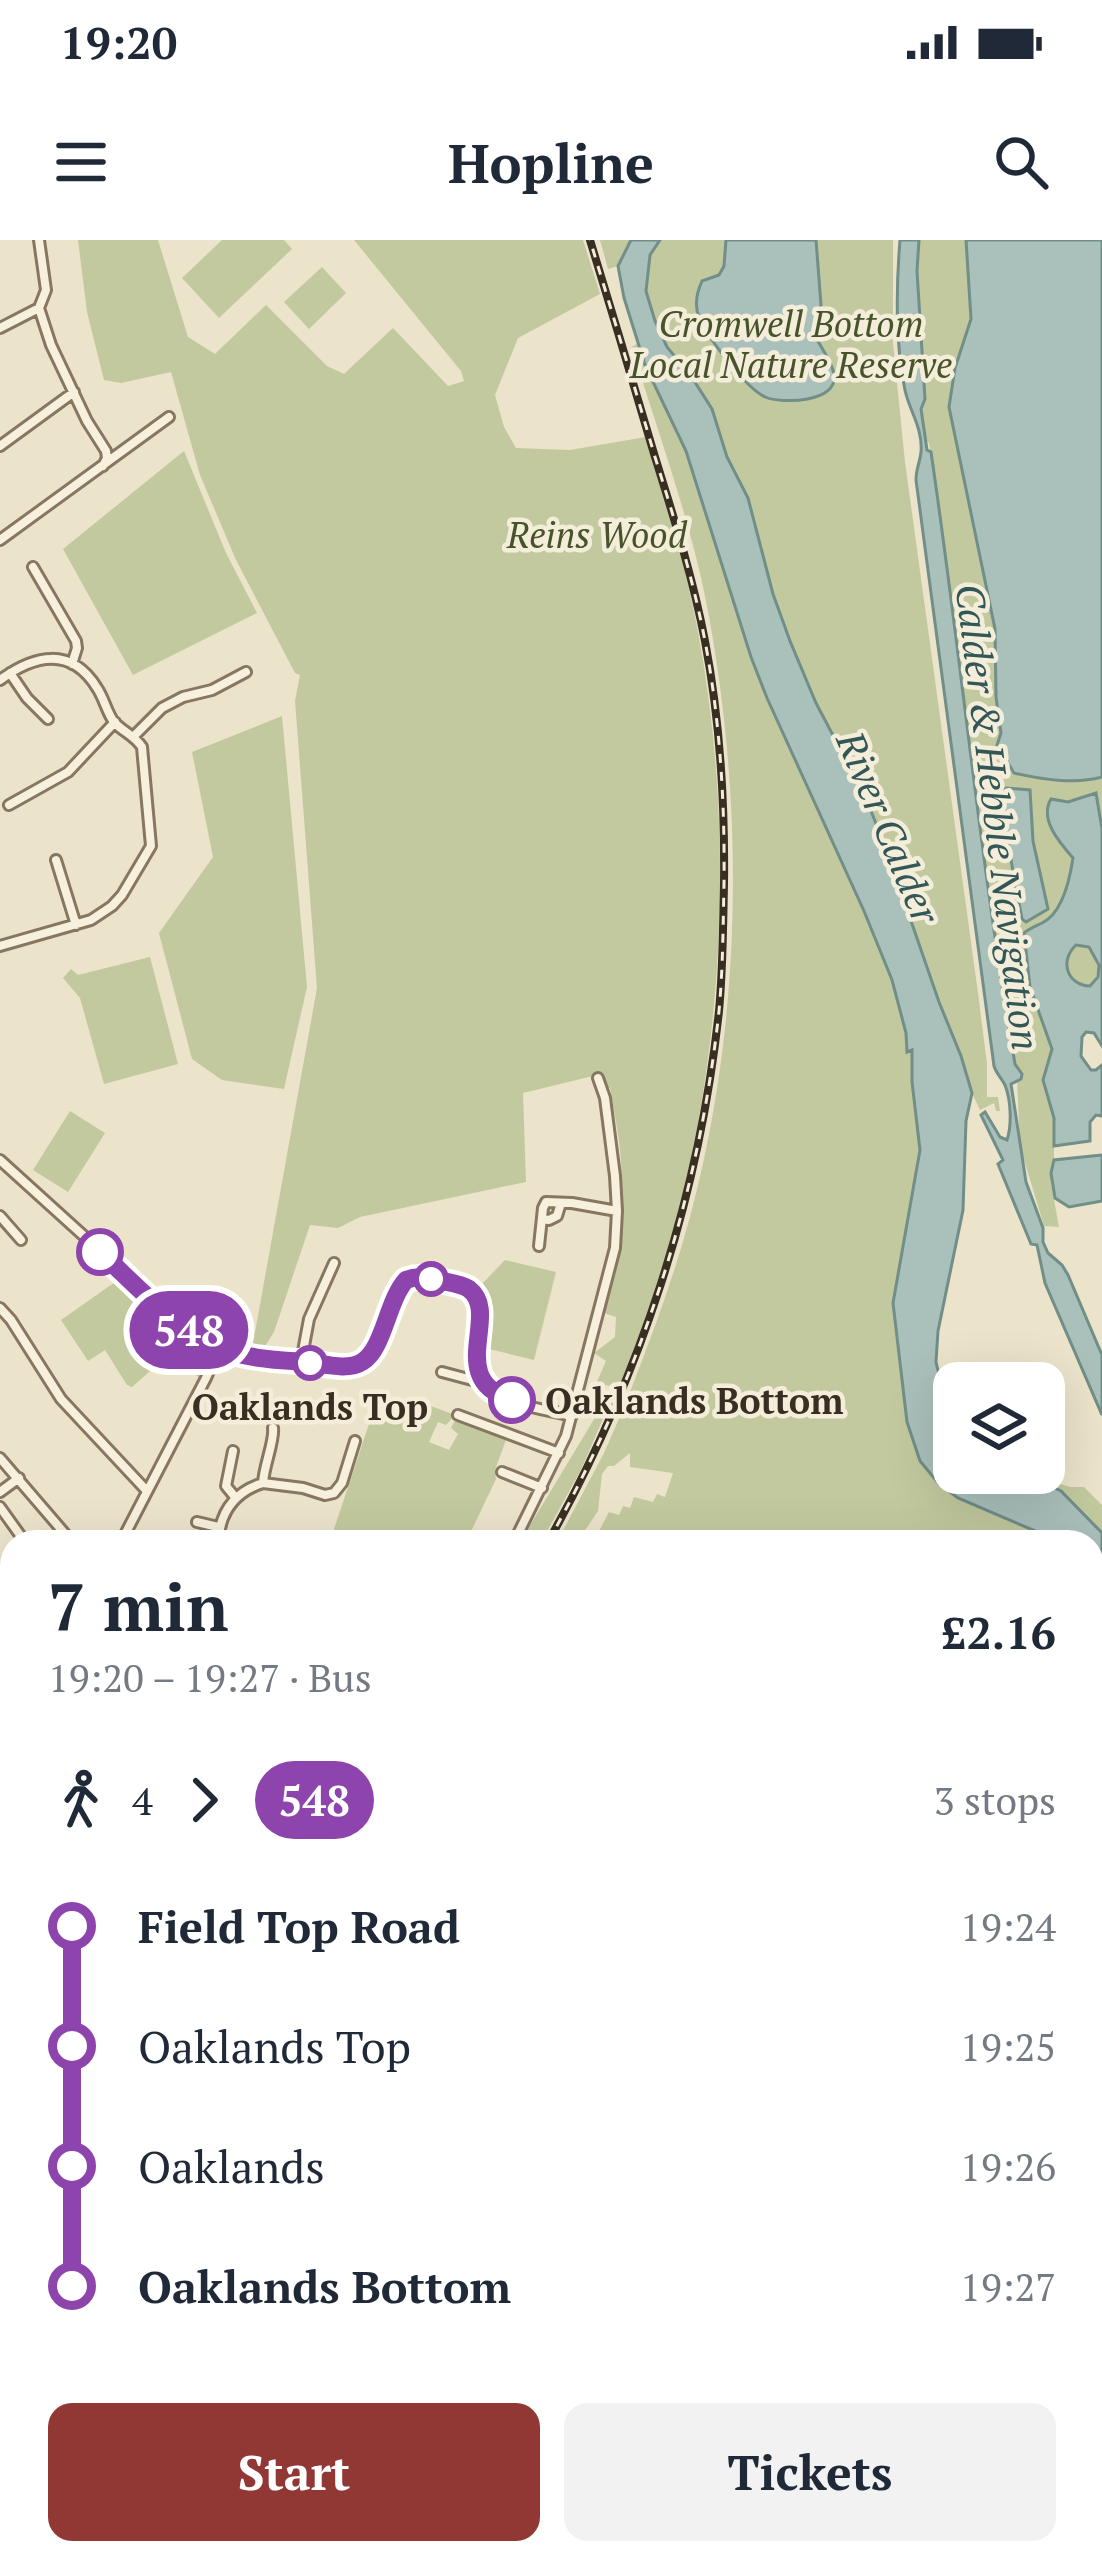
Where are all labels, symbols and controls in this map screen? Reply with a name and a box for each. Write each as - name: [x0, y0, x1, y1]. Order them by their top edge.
- text: 19:20: [60, 12, 177, 72]
- text: Hopline: [448, 127, 654, 198]
- icon: menu: [48, 129, 114, 195]
- icon: search: [988, 129, 1054, 195]
- park label: Cromwell Bottom Local Nature Reserve: [629, 300, 952, 388]
- park label: Reins Wood: [506, 511, 688, 558]
- water label: Calder & Hebble Navigation: [945, 581, 1053, 1053]
- water label: River Calder: [825, 722, 954, 933]
- unlabelled marker: [78, 1230, 122, 1274]
- unlabelled marker: [415, 1263, 447, 1295]
- line badge: 548: [120, 1291, 258, 1369]
- text: 548: [153, 1302, 225, 1358]
- marker: Oaklands Top: [294, 1347, 326, 1379]
- map controls: [933, 1362, 1065, 1494]
- button: layers: [933, 1362, 1065, 1494]
- place label: Oaklands Bottom: [545, 1377, 844, 1424]
- marker: Oaklands Bottom: [490, 1378, 534, 1422]
- place label: Oaklands Top: [192, 1383, 428, 1430]
- text: 7 min: [48, 1562, 229, 1650]
- text: £2.16: [941, 1602, 1056, 1662]
- text: 19:20 – 19:27 · Bus: [48, 1651, 372, 1703]
- icon: walk: [48, 1767, 114, 1833]
- icon: forward: [171, 1767, 237, 1833]
- text: 548: [279, 1772, 350, 1828]
- text: 4: [132, 1774, 153, 1826]
- text: 3 stops: [934, 1774, 1056, 1826]
- text: Field Top Road: [138, 1896, 460, 1956]
- text: 19:24: [960, 1900, 1056, 1952]
- text: Oaklands Top: [138, 2016, 411, 2076]
- text: 19:25: [960, 2020, 1056, 2072]
- text: Oaklands: [138, 2136, 325, 2196]
- text: 19:26: [960, 2140, 1056, 2192]
- text: Oaklands Bottom: [138, 2256, 511, 2316]
- text: 19:27: [960, 2260, 1056, 2312]
- button: Start: [48, 2403, 540, 2541]
- button: Tickets: [564, 2403, 1056, 2541]

